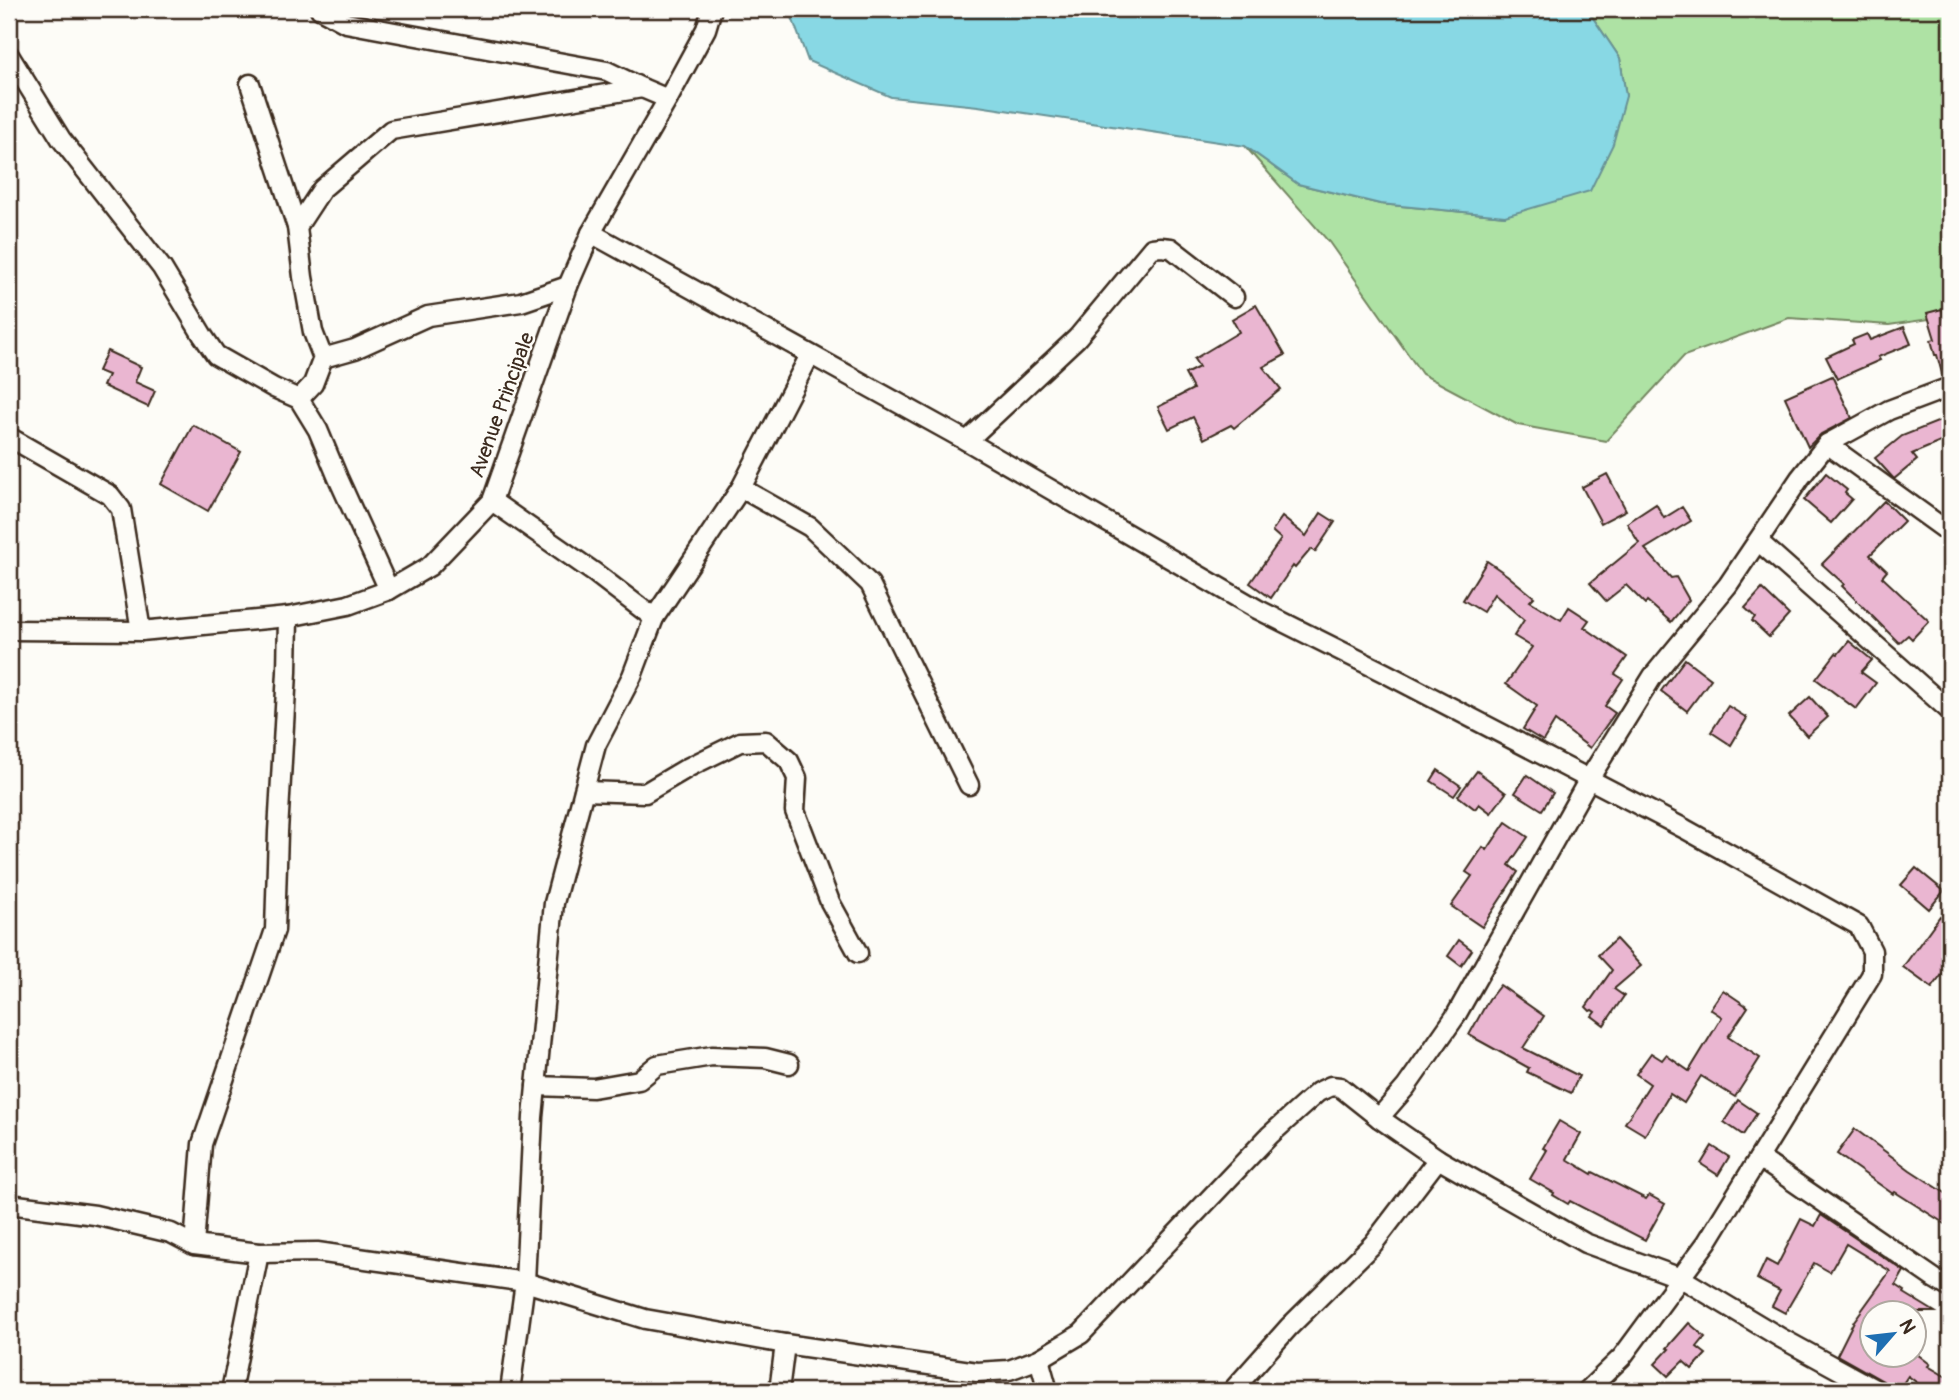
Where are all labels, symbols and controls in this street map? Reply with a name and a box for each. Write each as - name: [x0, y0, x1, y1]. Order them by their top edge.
- street label: Avenue Principale: [463, 328, 541, 481]
- north arrow: [1857, 1298, 1927, 1368]
- text: N: [1894, 1315, 1921, 1338]

